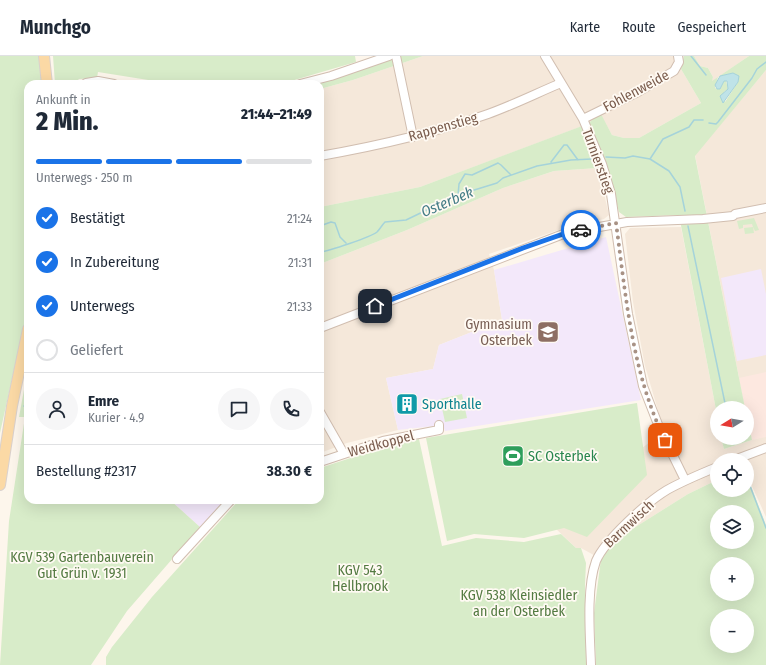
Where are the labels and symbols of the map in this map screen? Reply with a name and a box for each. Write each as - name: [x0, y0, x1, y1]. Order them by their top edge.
- street label: Fohlenweide: [600, 66, 672, 115]
- street label: Rappenstieg: [406, 109, 480, 145]
- street label: Turnierstieg: [578, 126, 618, 196]
- water label: Osterbek: [418, 183, 476, 221]
- courier: [561, 210, 601, 250]
- pin: [358, 289, 392, 323]
- place label: Gymnasium Osterbek: [465, 316, 532, 349]
- school or university icon: Gymnasium Osterbek: [535, 319, 561, 345]
- building icon: Sporthalle: [394, 391, 420, 417]
- place label: Sporthalle: [422, 396, 482, 413]
- north arrow: [710, 401, 754, 445]
- pin: [648, 423, 682, 457]
- street label: Weidkoppel: [346, 427, 416, 461]
- sports icon: SC Osterbek: [500, 443, 526, 469]
- place label: SC Osterbek: [528, 448, 598, 465]
- street label: Barmwisch: [600, 497, 658, 551]
- park label: KGV 539 Gartenbauverein Gut Grün v. 1931: [10, 549, 154, 582]
- park label: KGV 543 Hellbrook: [332, 562, 388, 595]
- park label: KGV 538 Kleinsiedler an der Osterbek: [461, 587, 578, 620]

